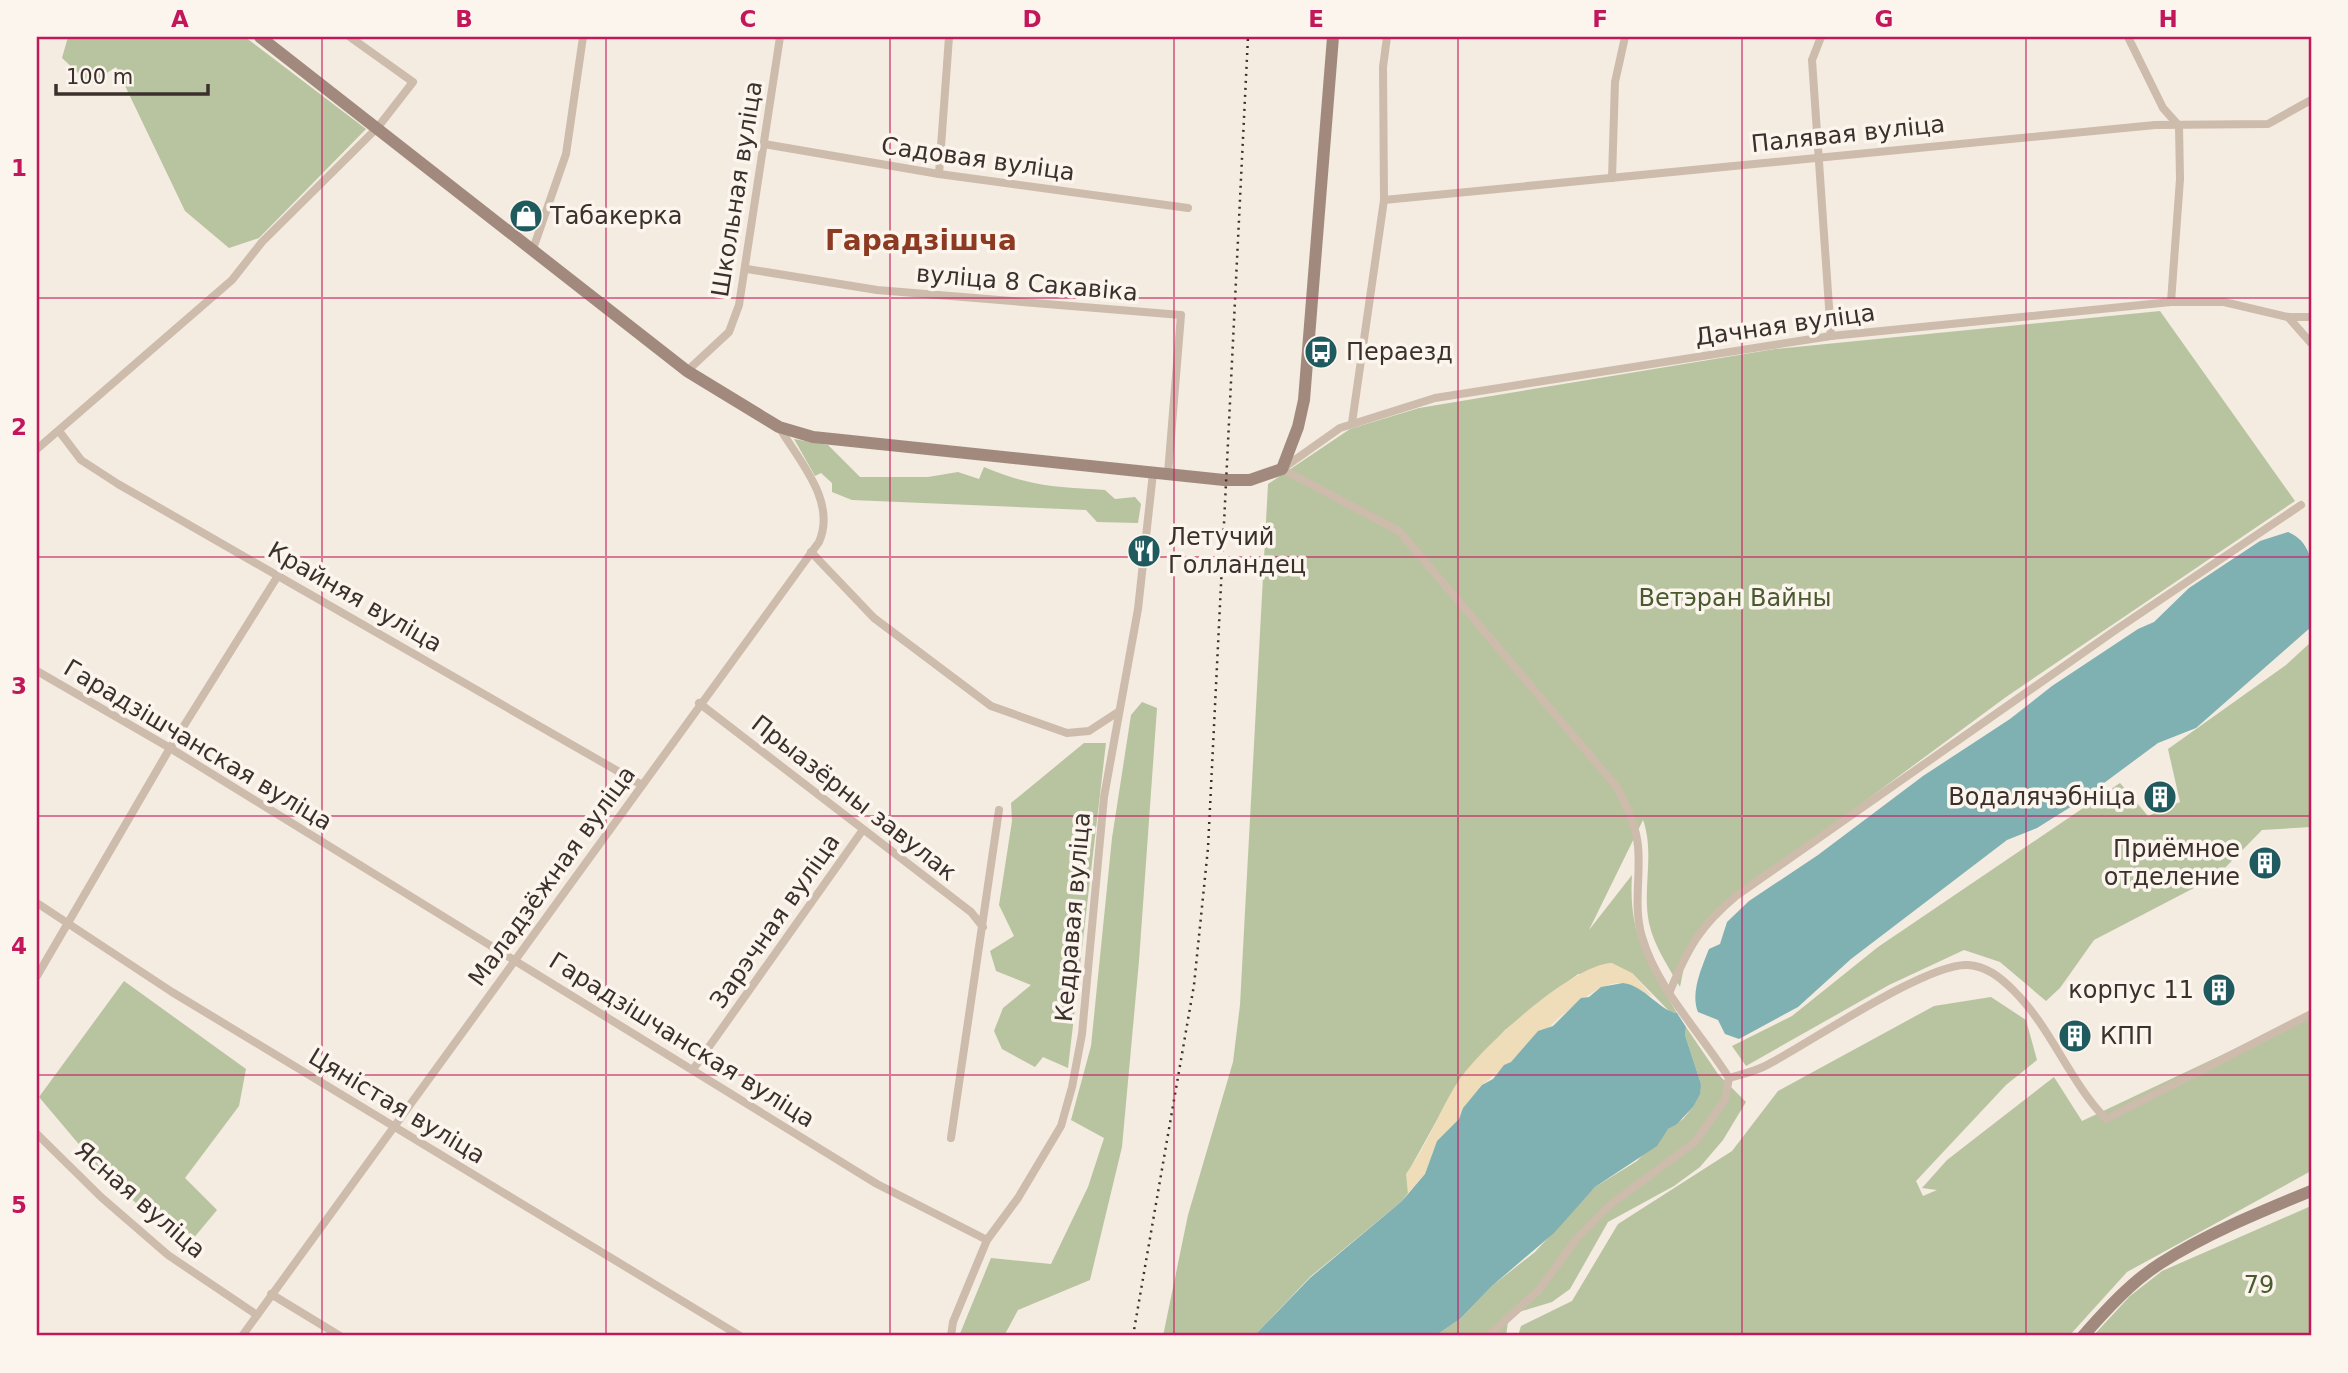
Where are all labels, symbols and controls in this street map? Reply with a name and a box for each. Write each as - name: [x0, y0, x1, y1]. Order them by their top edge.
- text: A: [171, 6, 189, 32]
- text: B: [455, 6, 473, 32]
- text: C: [740, 6, 756, 32]
- text: D: [1022, 6, 1042, 32]
- text: E: [1308, 6, 1324, 32]
- text: F: [1592, 6, 1608, 32]
- text: G: [1875, 6, 1893, 32]
- text: H: [2158, 6, 2178, 32]
- scale bar: [56, 52, 208, 96]
- text: 100 m: [66, 65, 133, 89]
- street label: Школьная вуліца: [706, 79, 768, 299]
- street label: Палявая вуліца: [1750, 110, 1946, 158]
- street label: Садовая вуліца: [879, 132, 1077, 186]
- text: 1: [11, 155, 27, 181]
- shop icon: Табакерка: [507, 197, 545, 235]
- place label: Табакерка: [549, 202, 683, 230]
- district label: Гарадзішча: [825, 224, 1017, 257]
- street label: вуліца 8 Сакавіка: [915, 259, 1139, 307]
- street label: Дачная вуліца: [1693, 299, 1877, 351]
- bus stop icon: Пераезд: [1302, 333, 1340, 371]
- place label: Пераезд: [1346, 338, 1453, 366]
- text: 2: [11, 414, 27, 440]
- place label: Летучий Голландец: [1168, 523, 1306, 579]
- restaurant icon: Летучий Голландец: [1125, 532, 1163, 570]
- street label: Крайняя вуліца: [263, 536, 447, 658]
- park label: Ветэран Вайны: [1638, 584, 1832, 612]
- street label: Гарадзішчанская вуліца: [59, 654, 337, 836]
- text: 3: [11, 673, 27, 699]
- street label: Прыазёрны завулак: [746, 709, 962, 887]
- street label: Маладзёжная вуліца: [463, 761, 641, 991]
- building icon: Водалячэбніца: [2141, 778, 2179, 816]
- place label: Водалячэбніца: [1948, 783, 2136, 811]
- street label: Кедравая вуліца: [1050, 811, 1096, 1023]
- street label: Зарэчная вуліца: [704, 828, 846, 1014]
- place label: Приёмное отделение: [2104, 835, 2240, 891]
- building icon: Приёмное отделение: [2246, 844, 2284, 882]
- text: 4: [11, 933, 27, 959]
- street label: Гарадзішчанская вуліца: [544, 947, 820, 1133]
- building icon: корпус 11: [2200, 971, 2238, 1009]
- place label: корпус 11: [2068, 976, 2194, 1004]
- building icon: КПП: [2056, 1017, 2094, 1055]
- place label: КПП: [2100, 1022, 2153, 1050]
- street label: Цяністая вуліца: [304, 1042, 490, 1170]
- street label: Ясная вуліца: [69, 1136, 211, 1264]
- text: 5: [11, 1192, 27, 1218]
- park label: 79: [2244, 1271, 2274, 1299]

